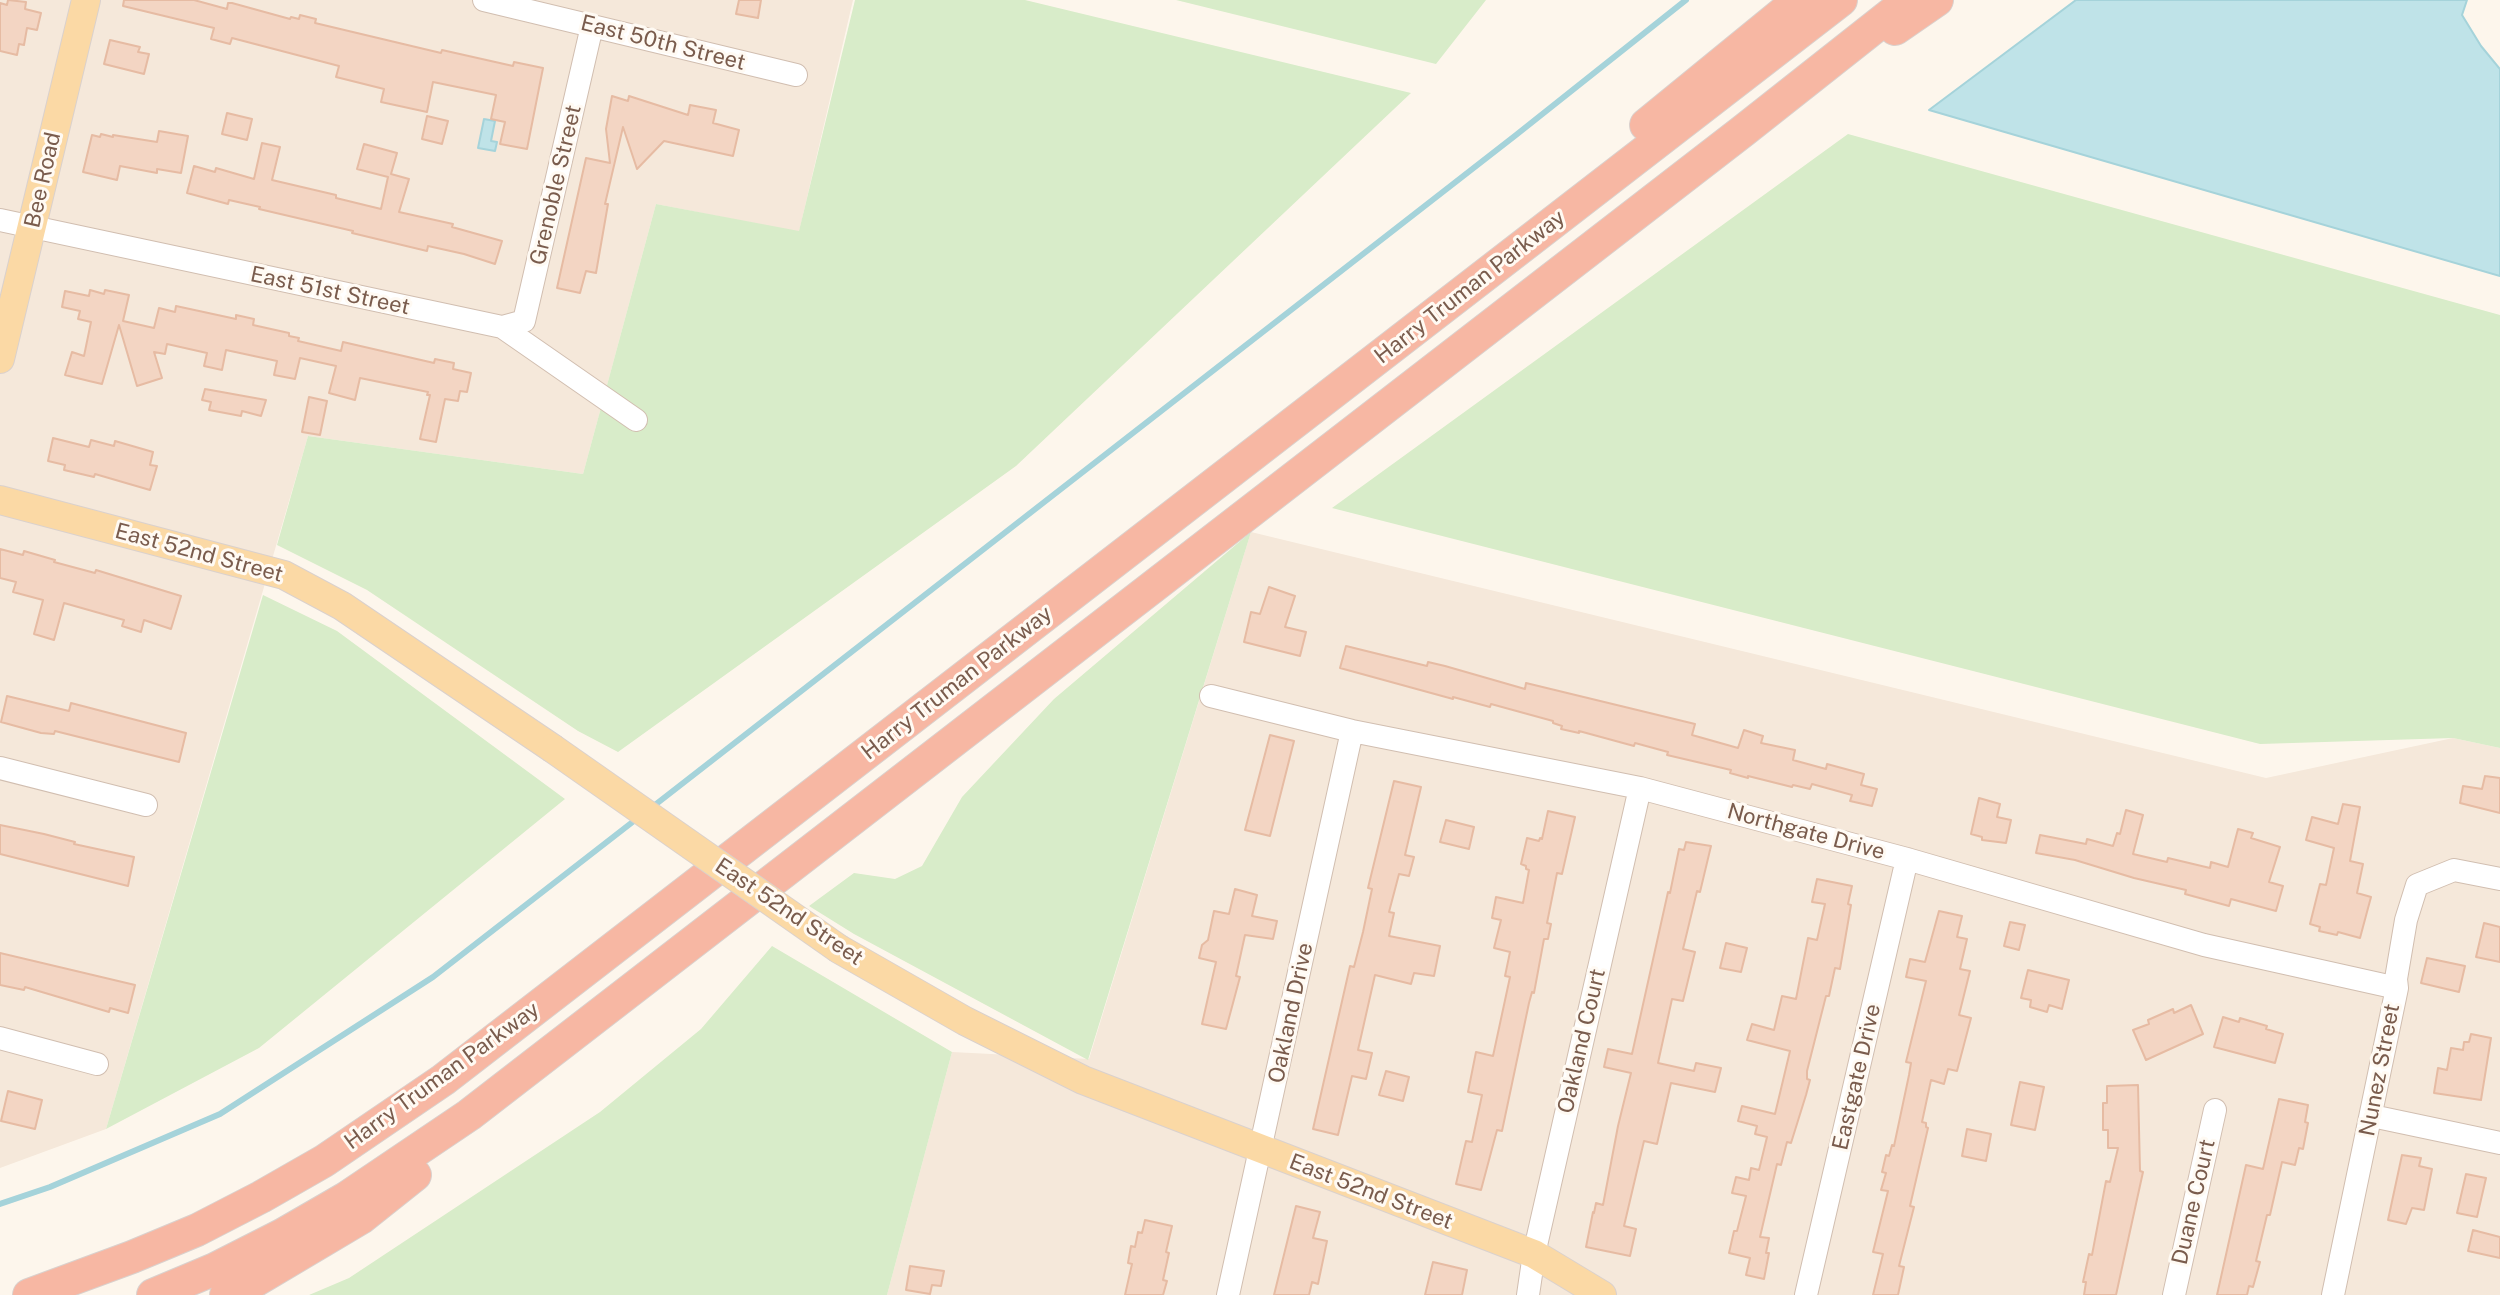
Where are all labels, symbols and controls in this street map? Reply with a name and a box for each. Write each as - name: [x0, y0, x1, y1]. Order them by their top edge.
- street label: East 50th Street: [578, 10, 748, 76]
- street label: Grenoble Street: [525, 102, 587, 268]
- street label: Bee Road: [19, 130, 67, 230]
- street label: Harry Truman Parkway: [1370, 204, 1570, 370]
- street label: East 51st Street: [248, 261, 412, 321]
- street label: East 52nd Street: [112, 518, 286, 588]
- street label: Harry Truman Parkway: [857, 600, 1057, 766]
- street label: Northgate Drive: [1724, 798, 1888, 866]
- street label: East 52nd Street: [710, 853, 868, 971]
- street label: Oakland Drive: [1263, 940, 1319, 1086]
- street label: Oakland Court: [1553, 966, 1611, 1116]
- street label: Harry Truman Parkway: [339, 996, 545, 1156]
- street label: Eastgate Drive: [1827, 1001, 1887, 1153]
- street label: Nunez Street: [2354, 1001, 2406, 1139]
- street label: Duane Court: [2167, 1137, 2221, 1267]
- street label: East 52nd Street: [1286, 1149, 1456, 1235]

